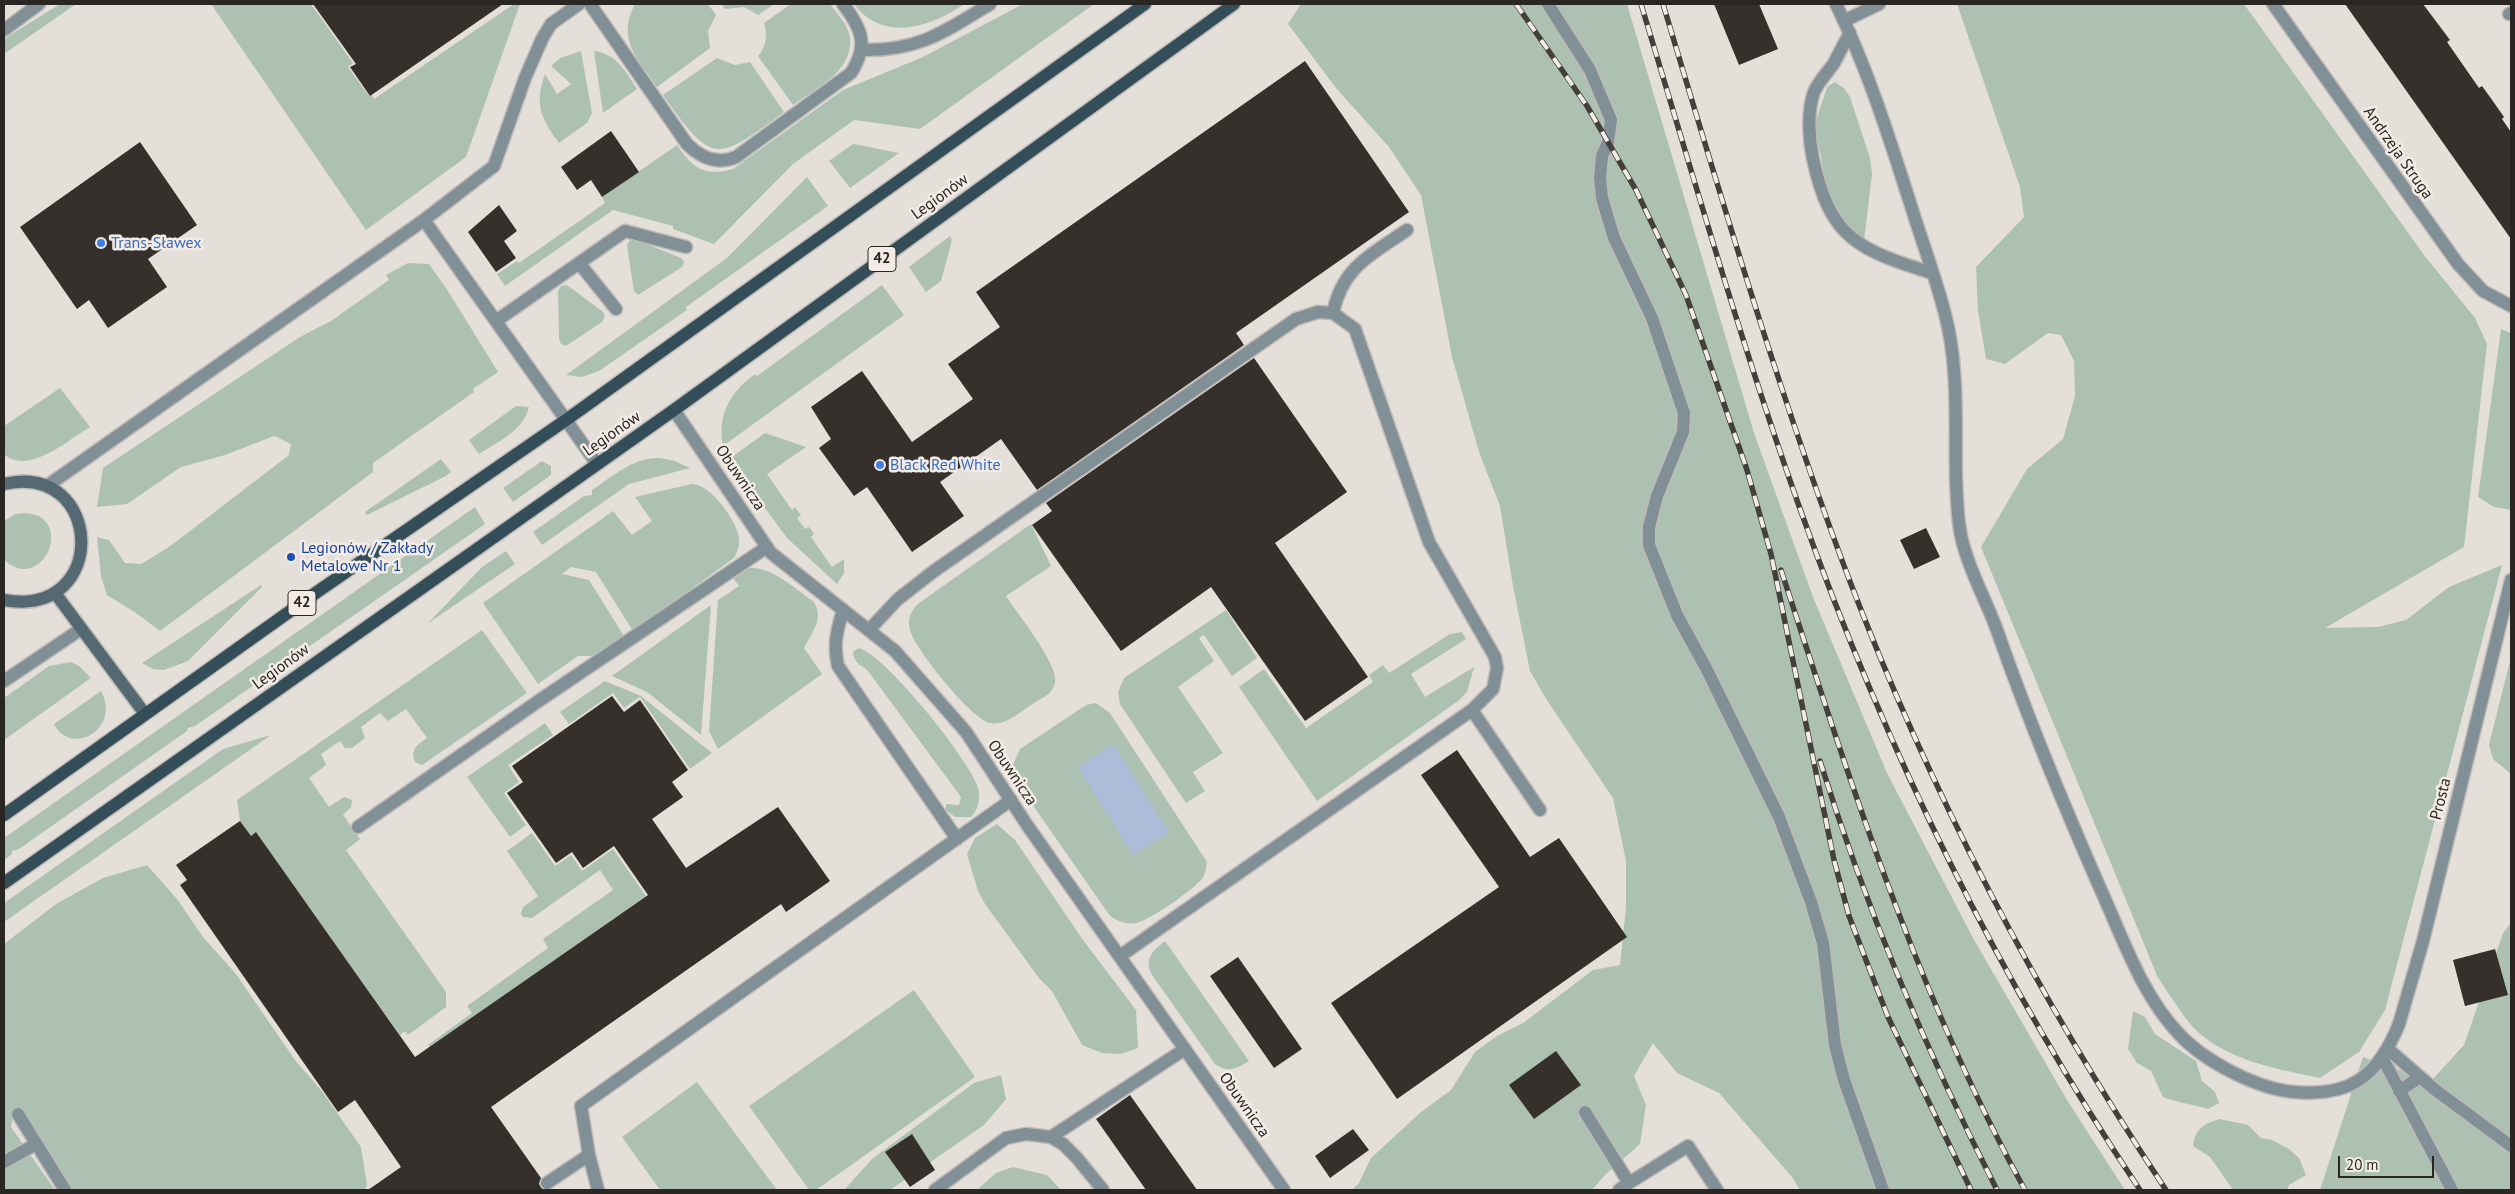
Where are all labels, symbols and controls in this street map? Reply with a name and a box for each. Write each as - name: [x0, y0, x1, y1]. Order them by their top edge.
- street label: Andrzeja Struga: [2359, 103, 2437, 203]
- street label: Legionów: [908, 170, 972, 224]
- place label: Trans-Sławex: [111, 233, 202, 253]
- marker: Trans-Sławex: [95, 237, 107, 249]
- road number: 42: [868, 246, 896, 272]
- street label: Legionów: [580, 407, 644, 461]
- street label: Obuwnicza: [711, 442, 769, 514]
- place label: Black Red White: [890, 455, 1001, 475]
- marker: Black Red White: [874, 459, 886, 471]
- place label: Legionów / Zakłady Metalowe Nr 1: [301, 538, 433, 576]
- marker: Legionów / Zakłady Metalowe Nr 1: [285, 551, 297, 563]
- road number: 42: [288, 590, 316, 616]
- street label: Legionów: [249, 640, 313, 694]
- street label: Obuwnicza: [983, 737, 1041, 809]
- street label: Prosta: [2427, 776, 2455, 822]
- street label: Obuwnicza: [1215, 1069, 1273, 1141]
- scale bar: [2340, 1146, 2436, 1178]
- text: 20 m: [2346, 1155, 2379, 1174]

